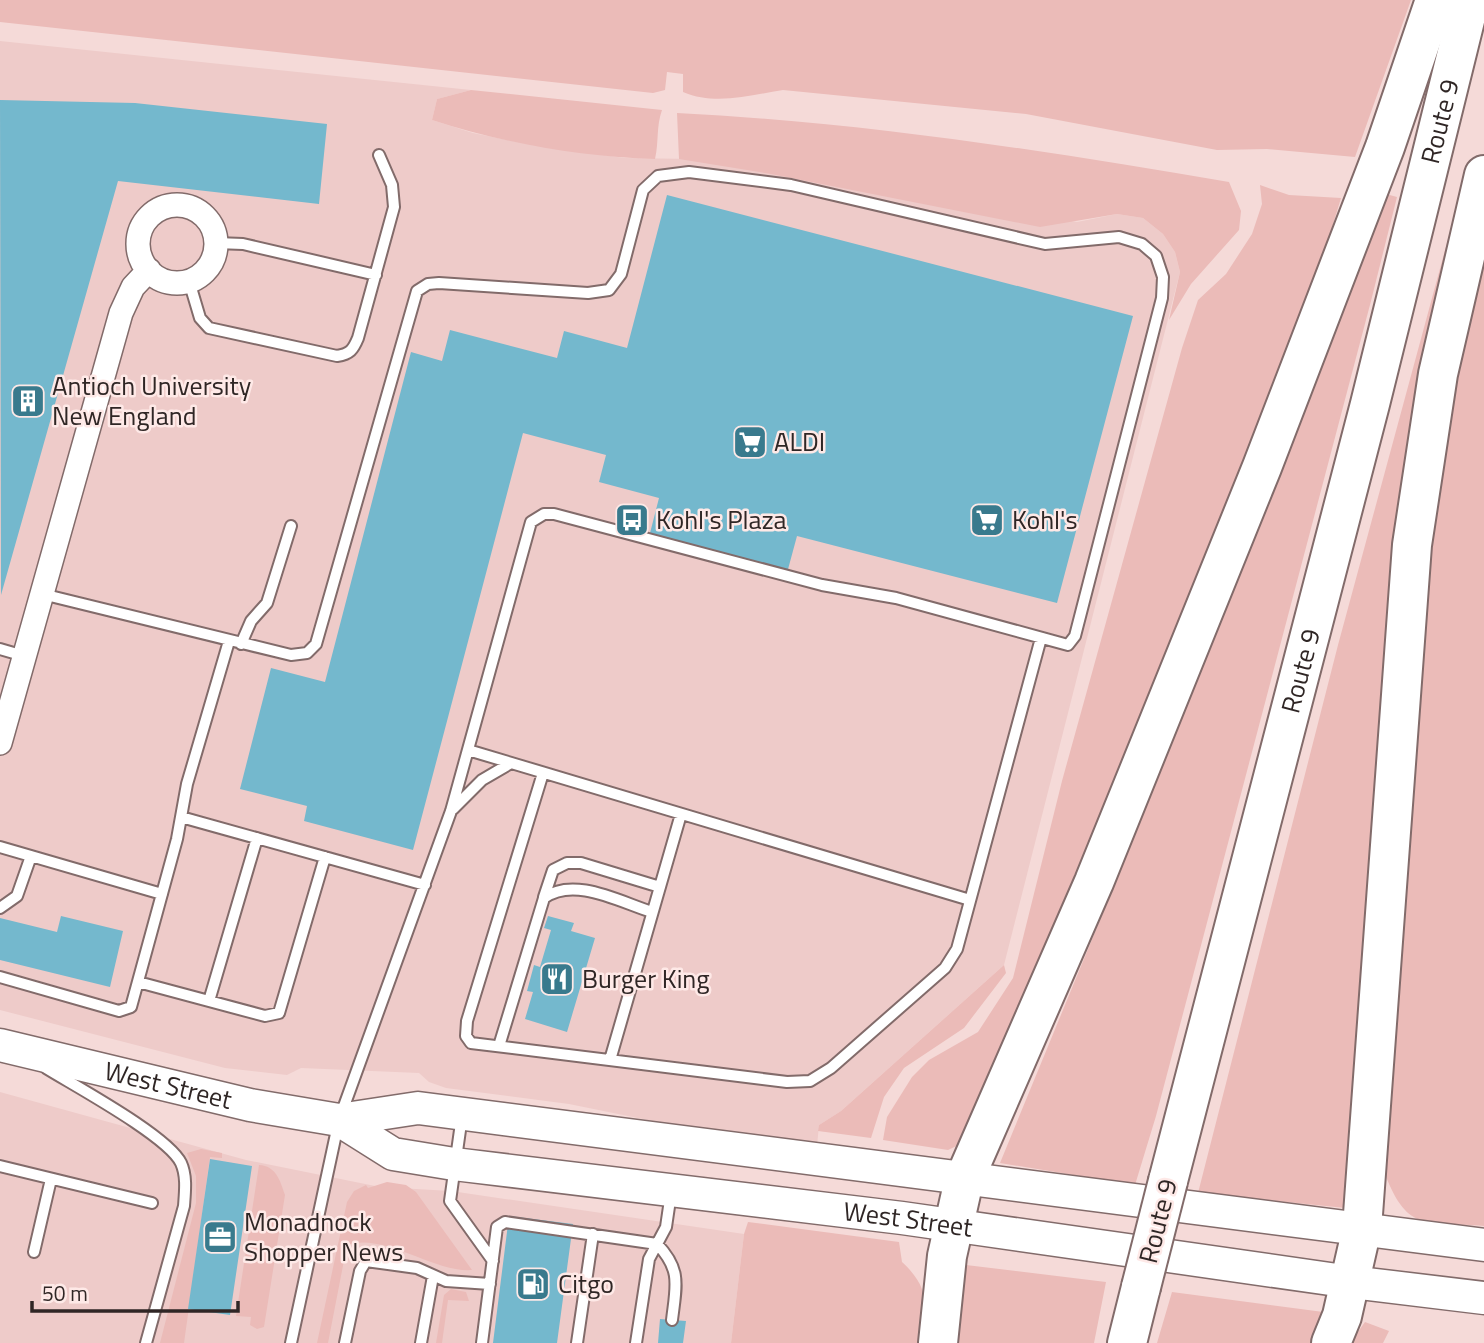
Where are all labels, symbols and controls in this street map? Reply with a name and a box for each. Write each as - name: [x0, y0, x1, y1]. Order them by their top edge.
- street label: Route 9: [1410, 75, 1469, 168]
- place label: Antioch University New England: [52, 366, 251, 435]
- building icon: Antioch University New England: [9, 382, 47, 420]
- place label: ALDI: [774, 422, 825, 461]
- supermarket icon: ALDI: [731, 423, 769, 461]
- place label: Kohl's Plaza: [656, 500, 787, 539]
- place label: Kohl's: [1012, 500, 1077, 539]
- bus stop icon: Kohl's Plaza: [613, 501, 651, 539]
- supermarket icon: Kohl's: [968, 501, 1006, 539]
- street label: Route 9: [1270, 624, 1330, 717]
- place label: Burger King: [582, 959, 710, 998]
- restaurant icon: Burger King: [538, 960, 576, 998]
- street label: West Street: [101, 1051, 236, 1119]
- street label: Route 9: [1128, 1175, 1187, 1267]
- street label: West Street: [841, 1191, 975, 1247]
- place label: Monadnock Shopper News: [244, 1202, 403, 1271]
- office icon: Monadnock Shopper News: [201, 1218, 239, 1256]
- place label: Citgo: [558, 1264, 614, 1303]
- fuel station icon: Citgo: [514, 1265, 552, 1303]
- scale bar: [32, 1270, 238, 1314]
- text: 50 m: [42, 1277, 88, 1309]

